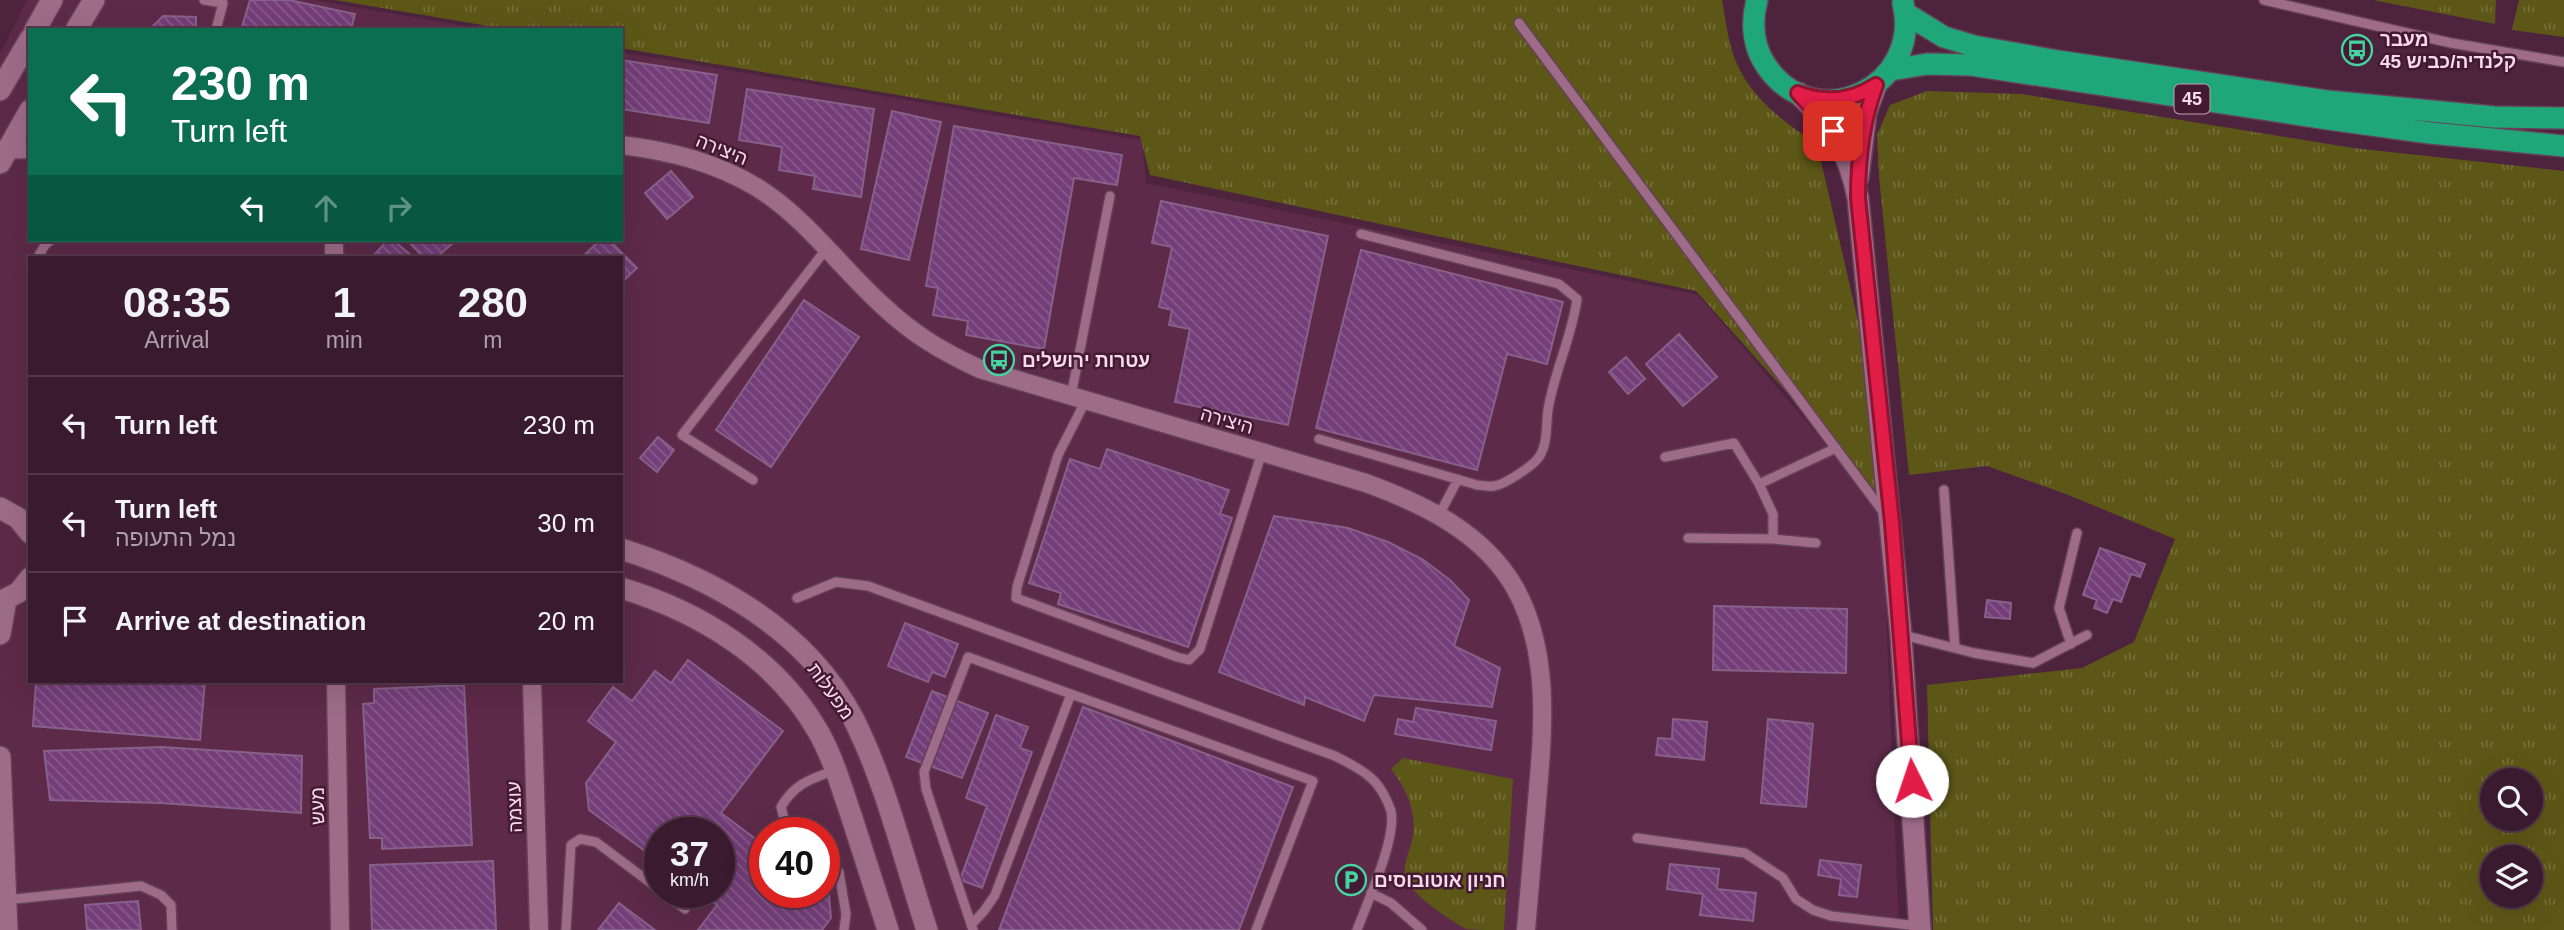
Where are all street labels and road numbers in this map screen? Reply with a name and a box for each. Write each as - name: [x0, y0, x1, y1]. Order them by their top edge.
- road number: 45: [2174, 84, 2210, 114]
- street label: היצירה: [693, 130, 751, 169]
- street label: היצירה: [1198, 403, 1256, 438]
- street label: מפעלות: [803, 659, 858, 723]
- street label: עוצמה: [503, 781, 526, 833]
- street label: מעש: [307, 787, 328, 825]

